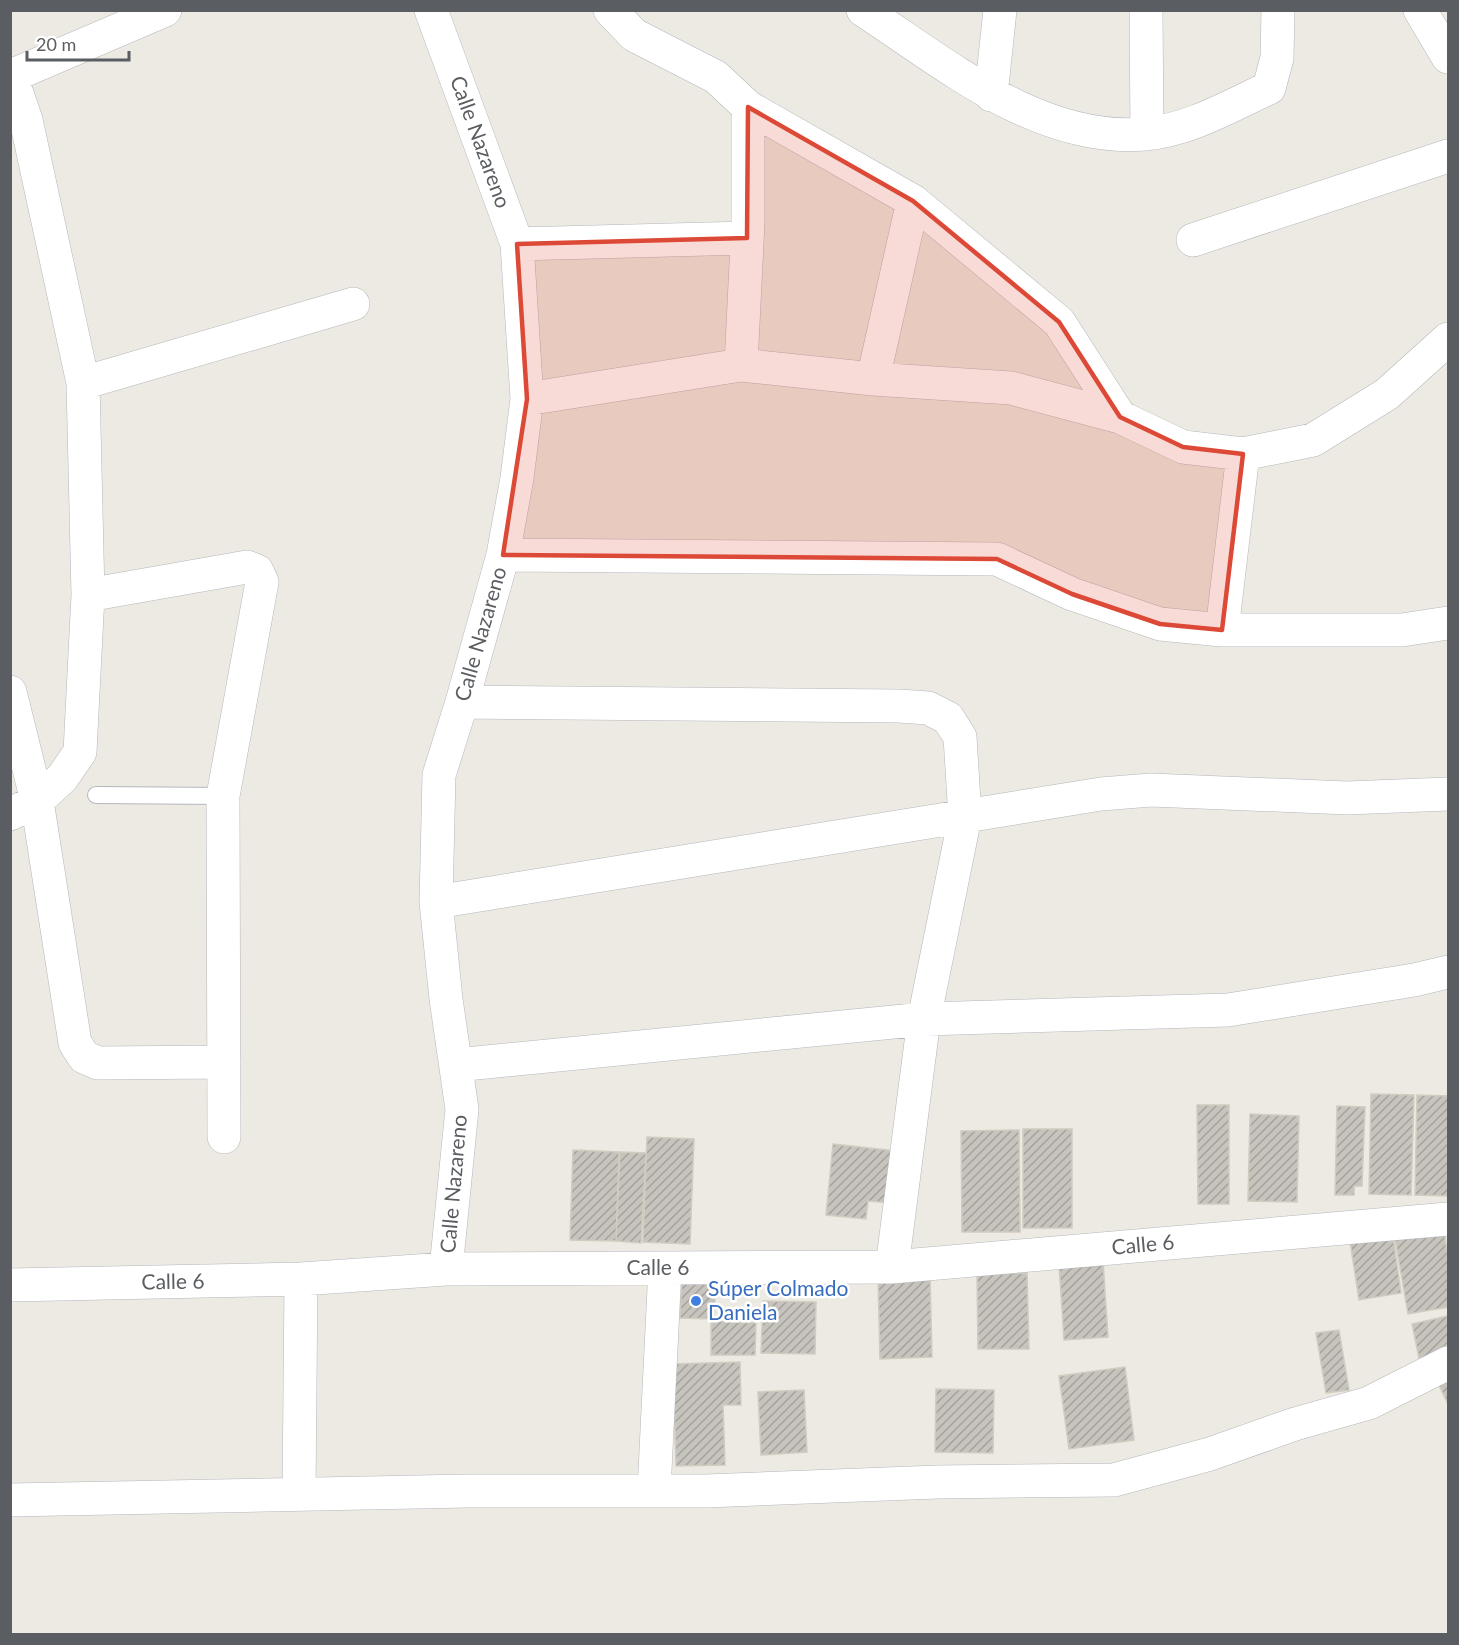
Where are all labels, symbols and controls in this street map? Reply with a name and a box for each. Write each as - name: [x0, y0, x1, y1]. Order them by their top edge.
- scale bar: [27, 24, 129, 62]
- text: 20 m: [36, 33, 76, 55]
- street label: Calle Nazareno: [446, 72, 517, 211]
- street label: Calle Nazareno: [448, 563, 511, 704]
- street label: Calle Nazareno: [434, 1114, 471, 1254]
- street label: Calle 6: [1110, 1228, 1175, 1259]
- street label: Calle 6: [626, 1254, 690, 1279]
- street label: Calle 6: [141, 1267, 205, 1294]
- place label: Súper Colmado Daniela: [708, 1275, 848, 1324]
- marker: Súper Colmado Daniela: [689, 1294, 703, 1308]

